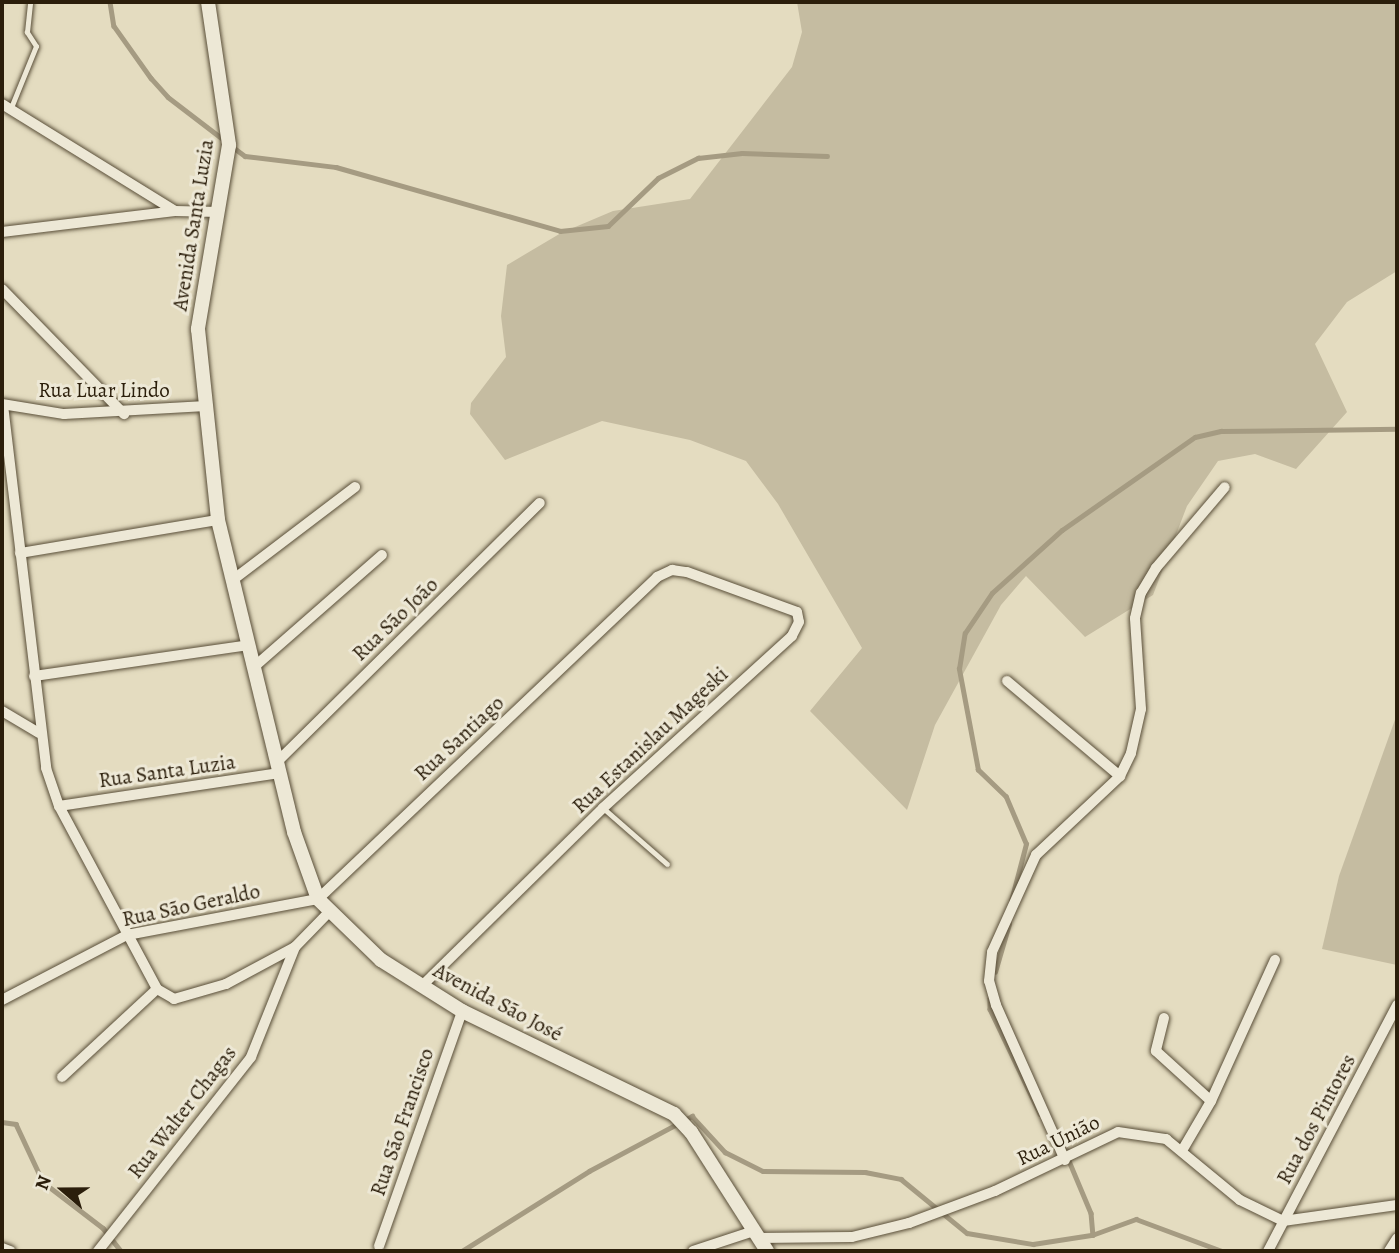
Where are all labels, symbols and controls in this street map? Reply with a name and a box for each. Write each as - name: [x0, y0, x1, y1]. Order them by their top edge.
- street label: Avenida Santa Luzia: [167, 138, 219, 312]
- street label: Rua Luar Lindo: [38, 377, 170, 403]
- street label: Rua São João: [347, 572, 443, 666]
- street label: Rua Estanislau Mageski: [567, 661, 733, 819]
- street label: Rua Santiago: [409, 690, 509, 786]
- street label: Rua Santa Luzia: [97, 749, 237, 793]
- street label: Rua São Geraldo: [120, 878, 262, 932]
- street label: Avenida São José: [429, 957, 567, 1047]
- street label: Rua Walter Chagas: [122, 1041, 242, 1183]
- street label: Rua São Francisco: [365, 1045, 439, 1199]
- street label: Rua dos Pintores: [1271, 1050, 1361, 1188]
- street label: Rua União: [1012, 1109, 1104, 1171]
- north arrow: [28, 1155, 98, 1225]
- text: N: [29, 1172, 58, 1194]

